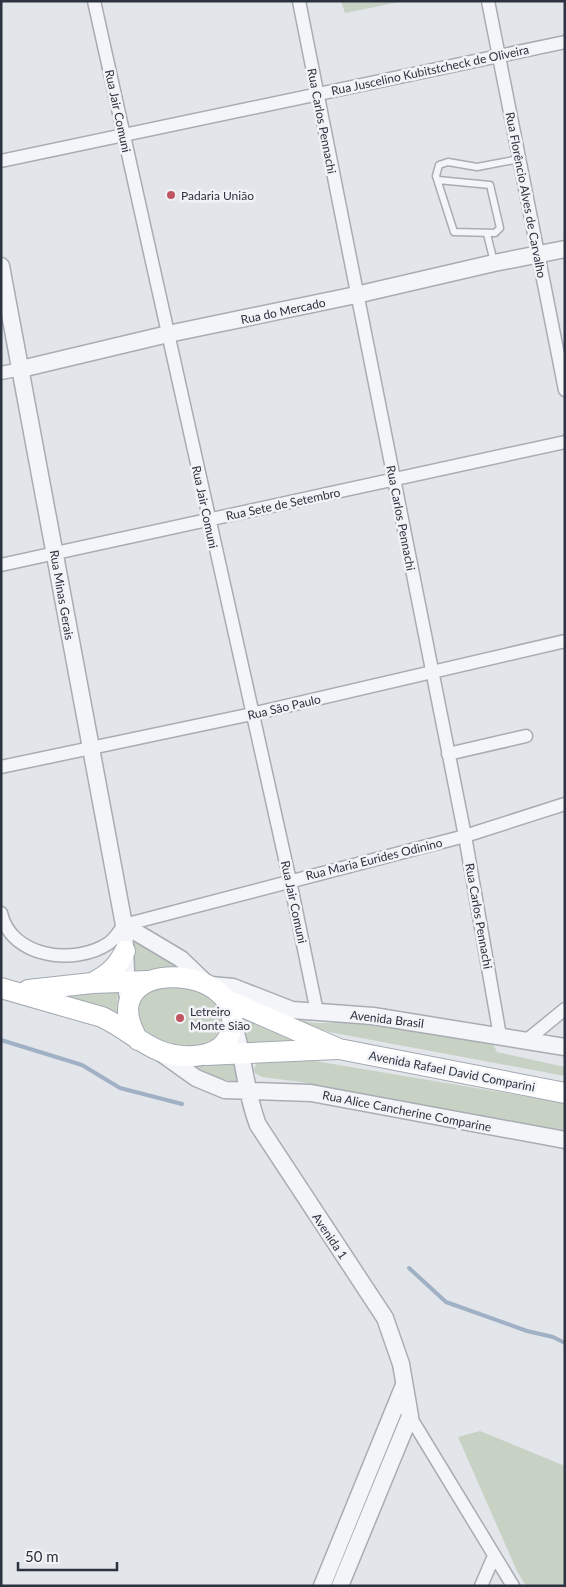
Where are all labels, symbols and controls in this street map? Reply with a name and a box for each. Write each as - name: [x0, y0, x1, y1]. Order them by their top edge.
- street label: Rua Juscelino Kubitstcheck de Oliveira: [330, 42, 530, 98]
- street label: Rua Carlos Pennachi: [304, 67, 340, 175]
- street label: Rua Jair Comuni: [102, 68, 134, 154]
- street label: Rua Florêncio Alves de Carvalho: [503, 111, 550, 280]
- place label: Padaria União: [181, 188, 254, 203]
- marker: Padaria União: [165, 189, 177, 201]
- street label: Rua do Mercado: [239, 295, 327, 327]
- street label: Rua Jair Comuni: [189, 464, 221, 550]
- street label: Rua Carlos Pennachi: [383, 464, 419, 572]
- street label: Rua Sete de Setembro: [224, 485, 342, 523]
- street label: Rua Minas Gerais: [47, 549, 77, 641]
- street label: Rua São Paulo: [246, 691, 322, 723]
- street label: Rua Maria Eurides Odinino: [304, 835, 444, 883]
- street label: Rua Jair Comuni: [278, 859, 310, 945]
- street label: Rua Carlos Pennachi: [462, 862, 496, 970]
- place label: Letreiro Monte Sião: [190, 1004, 250, 1033]
- street label: Avenida Brasil: [349, 1007, 425, 1031]
- marker: Letreiro Monte Sião: [174, 1012, 186, 1024]
- street label: Avenida Rafael David Comparini: [368, 1048, 536, 1094]
- street label: Rua Alice Cancherine Comparine: [321, 1087, 493, 1135]
- street label: Avenida 1: [309, 1210, 351, 1262]
- scale bar: [18, 1540, 116, 1572]
- text: 50 m: [25, 1547, 59, 1565]

